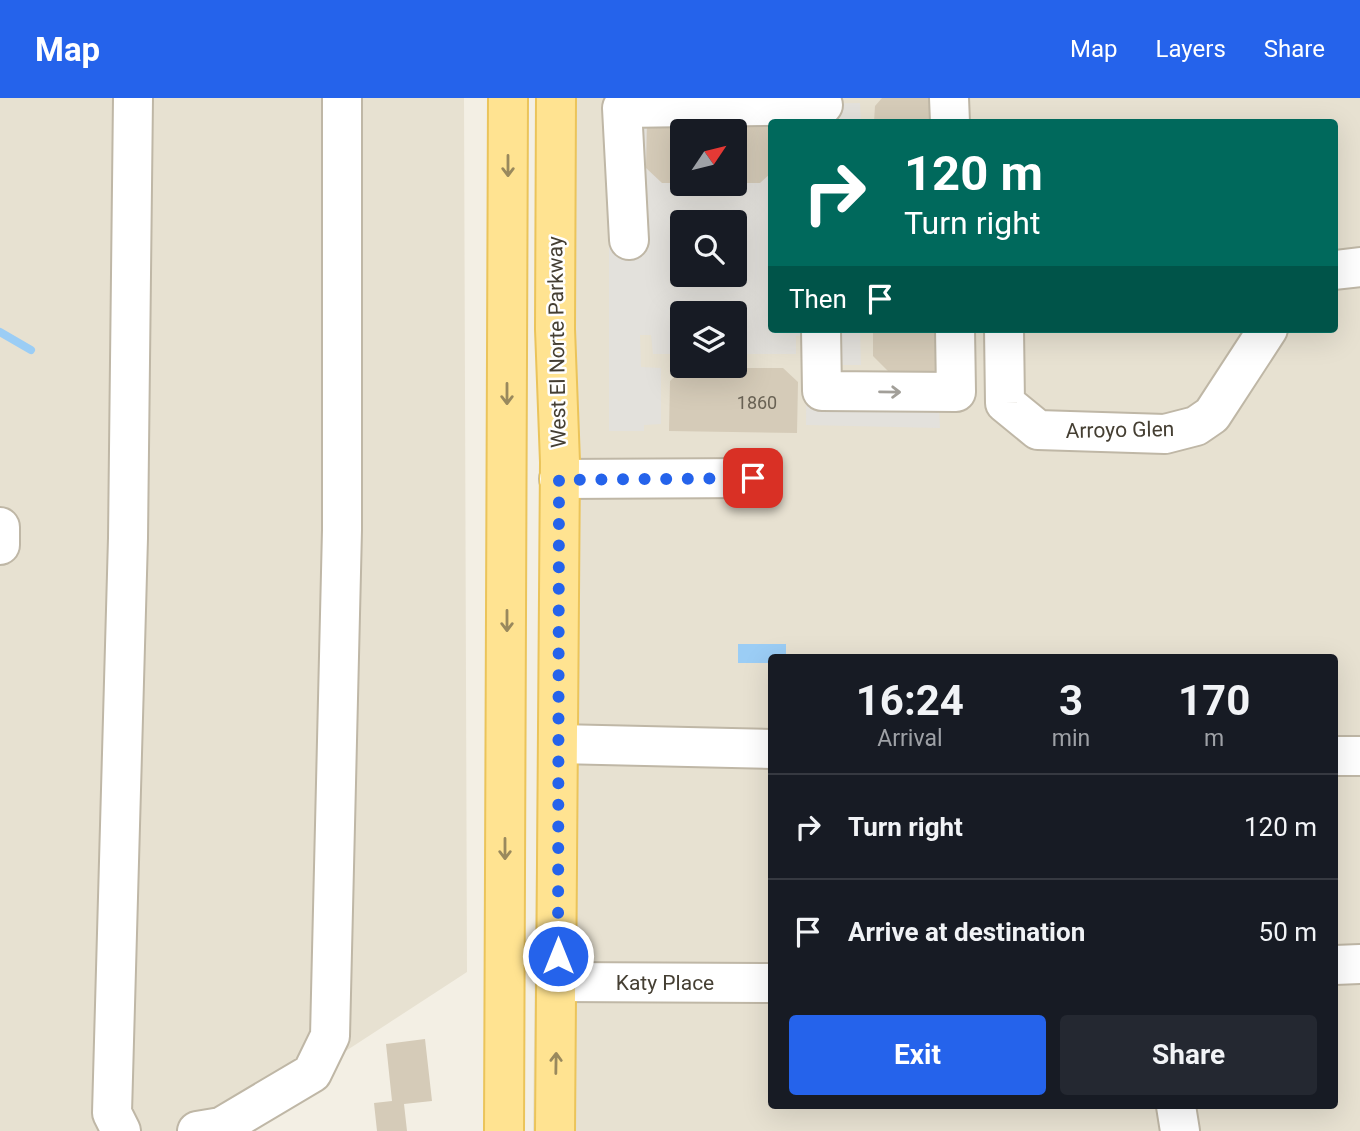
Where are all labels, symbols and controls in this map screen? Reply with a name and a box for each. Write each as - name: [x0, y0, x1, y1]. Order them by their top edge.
- text: Map: [35, 30, 100, 69]
- text: Map: [1070, 35, 1118, 63]
- text: Layers: [1156, 35, 1226, 63]
- text: Share: [1264, 35, 1325, 63]
- north arrow: [670, 119, 747, 196]
- map controls: [670, 119, 747, 378]
- text: 120 m: [904, 145, 1043, 202]
- icon: right: [789, 147, 880, 238]
- one-way arrow: [501, 154, 515, 177]
- text: Turn right: [904, 204, 1040, 242]
- button: search: [670, 210, 747, 287]
- street label: West El Norte Parkway: [543, 236, 571, 448]
- icon: arrive: [861, 280, 899, 318]
- text: Then: [789, 284, 847, 314]
- button: layers: [670, 301, 747, 378]
- one-way arrow: [500, 382, 514, 405]
- one-way arrow: [879, 385, 902, 399]
- house number: 1860: [737, 392, 777, 413]
- street label: Arroyo Glen: [1065, 417, 1175, 443]
- pin: [723, 448, 783, 508]
- icon: arrive: [734, 459, 772, 497]
- one-way arrow: [500, 609, 514, 632]
- text: 16:24: [856, 676, 964, 725]
- text: 3: [1059, 676, 1083, 725]
- text: 170: [1178, 676, 1250, 725]
- text: Arrival: [877, 725, 943, 752]
- text: min: [1052, 725, 1090, 752]
- text: m: [1204, 725, 1224, 752]
- icon: right: [789, 808, 827, 846]
- text: Turn right: [848, 812, 963, 842]
- text: 120 m: [1244, 812, 1317, 842]
- one-way arrow: [499, 837, 512, 860]
- icon: arrive: [789, 913, 827, 951]
- text: Arrive at destination: [848, 917, 1085, 947]
- text: 50 m: [1259, 917, 1317, 947]
- position arrow: [521, 919, 595, 993]
- street label: Katy Place: [616, 971, 714, 995]
- button: Exit: [789, 1015, 1046, 1095]
- button: Share: [1060, 1015, 1317, 1095]
- one-way arrow: [550, 1052, 563, 1075]

